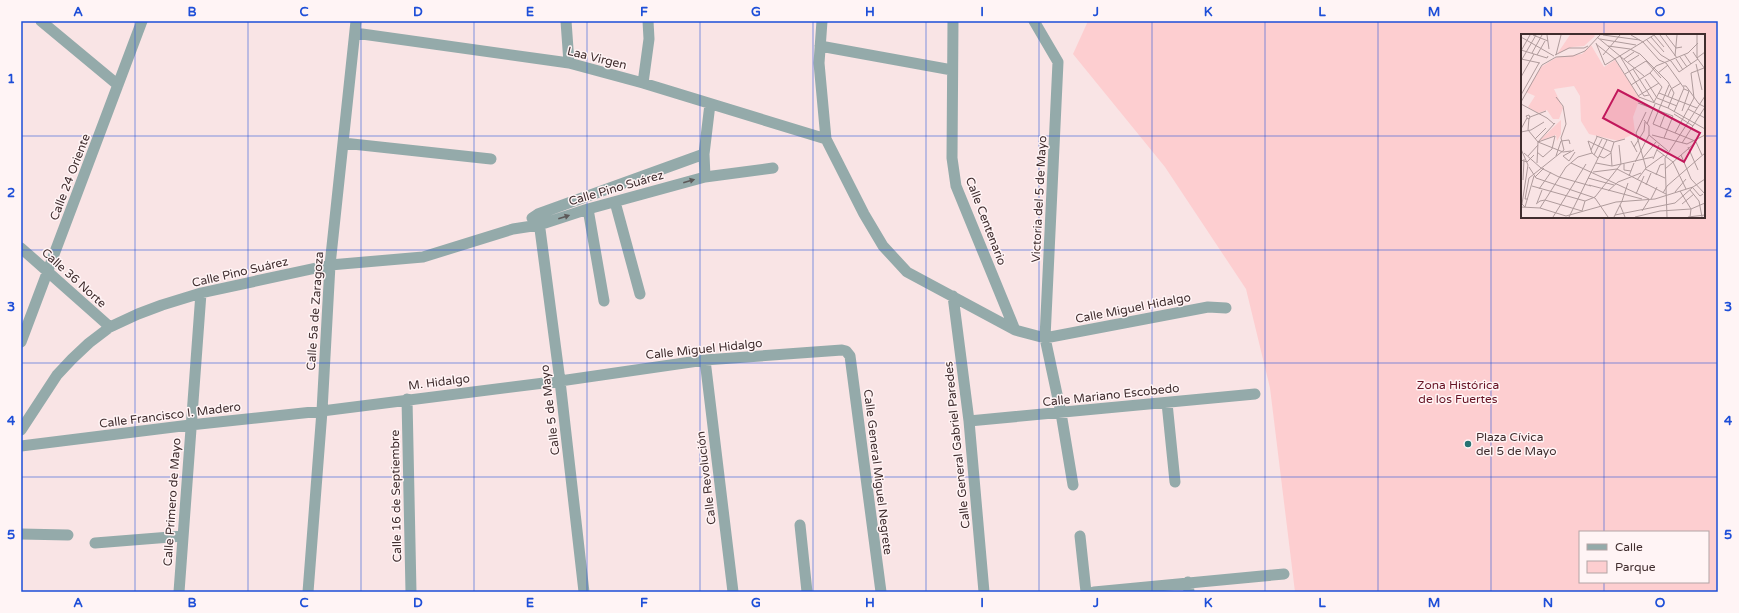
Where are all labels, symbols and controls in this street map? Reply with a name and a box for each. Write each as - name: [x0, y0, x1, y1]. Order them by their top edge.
- text: A: [73, 4, 83, 20]
- text: B: [187, 4, 197, 20]
- text: C: [299, 4, 309, 20]
- text: D: [413, 4, 423, 20]
- text: E: [526, 4, 534, 20]
- text: F: [640, 4, 648, 20]
- text: G: [751, 4, 761, 20]
- text: H: [865, 4, 875, 20]
- text: I: [980, 4, 984, 20]
- text: J: [1092, 4, 1099, 20]
- text: K: [1204, 4, 1213, 20]
- text: L: [1318, 4, 1326, 20]
- text: M: [1428, 4, 1440, 20]
- text: N: [1543, 4, 1553, 20]
- text: O: [1655, 4, 1666, 20]
- inset map: [1521, 34, 1705, 218]
- street label: Laa Virgen: [566, 44, 628, 72]
- text: 1: [7, 71, 15, 87]
- text: 1: [1724, 71, 1732, 87]
- street label: Calle 24 Oriente: [47, 132, 93, 222]
- street label: Victoria del 5 de Mayo: [1029, 135, 1049, 263]
- street label: Calle Pino Suárez: [567, 168, 665, 208]
- street label: Calle Centenario: [963, 175, 1009, 267]
- one-way arrow: [683, 178, 695, 184]
- text: 2: [7, 185, 15, 201]
- text: 2: [1724, 185, 1732, 201]
- one-way arrow: [559, 214, 571, 220]
- street label: Calle 36 Norte: [39, 245, 109, 311]
- street label: Calle 5a de Zaragoza: [304, 251, 326, 371]
- street label: Calle Pino Suárez: [191, 254, 289, 290]
- street label: Calle Miguel Hidalgo: [1074, 290, 1192, 326]
- text: 3: [7, 299, 15, 315]
- text: 3: [1724, 299, 1732, 315]
- street label: Calle Miguel Hidalgo: [645, 336, 763, 362]
- street label: Calle General Gabriel Paredes: [941, 360, 973, 529]
- street label: Calle 5 de Mayo: [538, 364, 562, 456]
- street label: M. Hidalgo: [407, 371, 471, 393]
- park label: Zona Histórica de los Fuertes: [1417, 378, 1499, 406]
- street label: Calle Mariano Escobedo: [1042, 381, 1180, 409]
- street label: Calle General Miguel Negrete: [861, 388, 895, 556]
- street label: Calle Francisco I. Madero: [98, 399, 242, 431]
- text: 4: [7, 413, 16, 429]
- text: 4: [1724, 413, 1733, 429]
- street label: Calle 16 de Septiembre: [388, 429, 404, 562]
- street label: Calle Revolución: [693, 430, 719, 526]
- place label: Plaza Cívica del 5 de Mayo: [1476, 430, 1557, 458]
- street label: Calle Primero de Mayo: [161, 437, 183, 567]
- marker: Plaza Cívica del 5 de Mayo: [1463, 439, 1473, 449]
- text: 5: [7, 527, 15, 543]
- text: 5: [1724, 527, 1732, 543]
- legend: [1579, 531, 1709, 583]
- text: Calle: [1615, 540, 1643, 554]
- text: Parque: [1615, 560, 1656, 574]
- text: A: [73, 595, 83, 611]
- text: B: [187, 595, 197, 611]
- text: C: [299, 595, 309, 611]
- text: D: [413, 595, 423, 611]
- text: E: [526, 595, 534, 611]
- text: F: [640, 595, 648, 611]
- text: G: [751, 595, 761, 611]
- text: H: [865, 595, 875, 611]
- text: I: [980, 595, 984, 611]
- text: J: [1092, 595, 1099, 611]
- text: K: [1204, 595, 1213, 611]
- text: L: [1318, 595, 1326, 611]
- text: M: [1428, 595, 1440, 611]
- text: N: [1543, 595, 1553, 611]
- text: O: [1655, 595, 1666, 611]

